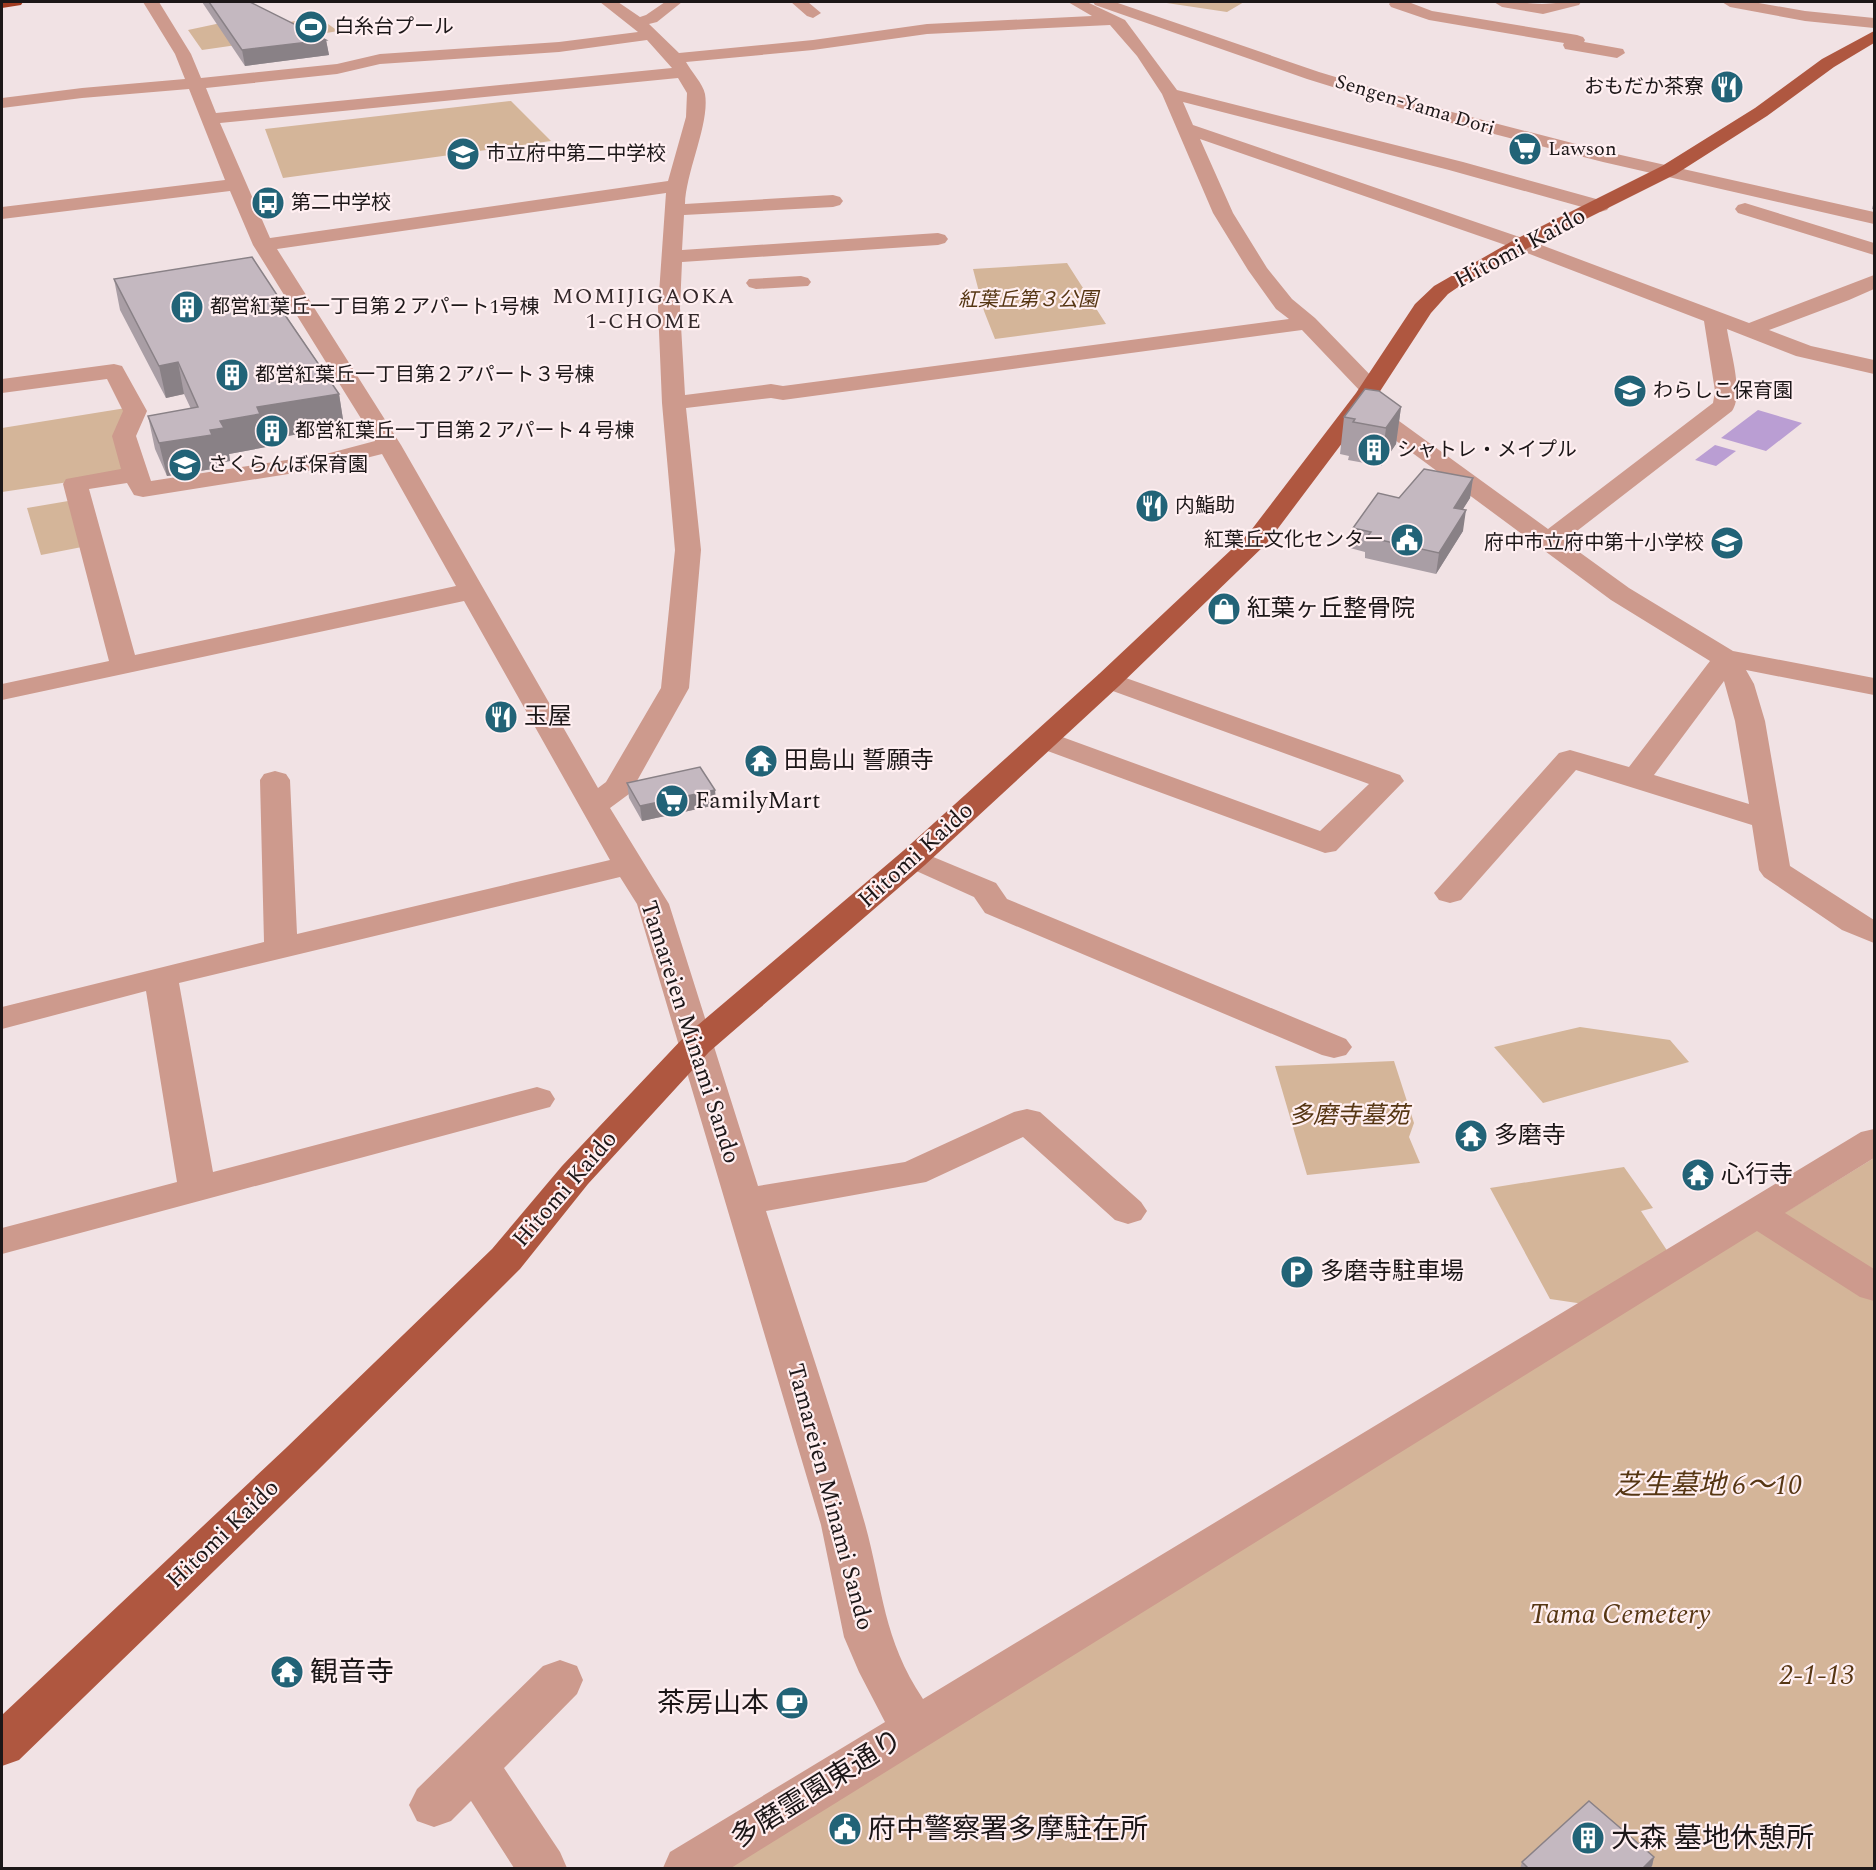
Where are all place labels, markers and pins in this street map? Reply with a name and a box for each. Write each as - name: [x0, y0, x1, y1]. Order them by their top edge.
- sports icon: 白糸台プール: [293, 9, 329, 45]
- place label: 白糸台プール: [334, 12, 454, 42]
- restaurant icon: おもだか茶寮: [1709, 69, 1745, 105]
- place label: おもだか茶寮: [1584, 72, 1704, 102]
- supermarket icon: Lawson: [1507, 131, 1543, 167]
- place label: Lawson: [1548, 134, 1617, 164]
- school or university icon: 市立府中第二中学校: [445, 136, 481, 172]
- place label: 市立府中第二中学校: [486, 139, 666, 169]
- bus stop icon: 第二中学校: [250, 185, 286, 221]
- place label: 第二中学校: [291, 188, 391, 218]
- building icon: 都営紅葉丘一丁目第２アパート1号棟: [169, 289, 205, 325]
- place label: 都営紅葉丘一丁目第２アパート1号棟: [210, 292, 540, 322]
- building icon: 都営紅葉丘一丁目第２アパート３号棟: [214, 357, 250, 393]
- place label: 都営紅葉丘一丁目第２アパート３号棟: [255, 360, 595, 390]
- school or university icon: わらしこ保育園: [1612, 373, 1648, 409]
- place label: わらしこ保育園: [1653, 376, 1793, 406]
- building icon: 都営紅葉丘一丁目第２アパート４号棟: [254, 413, 290, 449]
- place label: 都営紅葉丘一丁目第２アパート４号棟: [295, 416, 635, 446]
- building icon: シャトレ・メイプル: [1356, 432, 1392, 468]
- place label: シャトレ・メイプル: [1397, 435, 1577, 465]
- school or university icon: さくらんぼ保育園: [167, 447, 203, 483]
- place label: さくらんぼ保育園: [208, 450, 368, 480]
- restaurant icon: 内鮨助: [1134, 488, 1170, 524]
- place label: 内鮨助: [1175, 491, 1235, 521]
- public building icon: 紅葉丘文化センター: [1389, 522, 1425, 558]
- place label: 紅葉丘文化センター: [1204, 525, 1384, 555]
- school or university icon: 府中市立府中第十小学校: [1709, 525, 1745, 561]
- place label: 府中市立府中第十小学校: [1484, 528, 1704, 558]
- shop icon: 紅葉ヶ丘整骨院: [1206, 591, 1242, 627]
- place label: 紅葉ヶ丘整骨院: [1247, 591, 1415, 627]
- restaurant icon: 玉屋: [483, 699, 519, 735]
- place label: 玉屋: [524, 699, 572, 735]
- temple icon: 田島山 誓願寺: [743, 743, 779, 779]
- place label: 田島山 誓願寺: [784, 743, 934, 779]
- supermarket icon: FamilyMart: [654, 783, 690, 819]
- place label: FamilyMart: [695, 783, 820, 819]
- temple icon: 多磨寺: [1453, 1118, 1489, 1154]
- place label: 多磨寺: [1494, 1118, 1566, 1154]
- temple icon: 心行寺: [1680, 1157, 1716, 1193]
- place label: 心行寺: [1721, 1157, 1793, 1193]
- parking icon: 多磨寺駐車場: [1279, 1254, 1315, 1290]
- place label: 多磨寺駐車場: [1320, 1254, 1464, 1290]
- place label: 観音寺: [310, 1651, 394, 1694]
- temple icon: 観音寺: [269, 1654, 305, 1690]
- place label: 茶房山本: [657, 1682, 769, 1725]
- cafe icon: 茶房山本: [774, 1685, 810, 1721]
- place label: 府中警察署多摩駐在所: [868, 1808, 1148, 1851]
- public building icon: 府中警察署多摩駐在所: [827, 1811, 863, 1847]
- place label: 大森 墓地休憩所: [1611, 1817, 1814, 1860]
- building icon: 大森 墓地休憩所: [1570, 1820, 1606, 1856]

